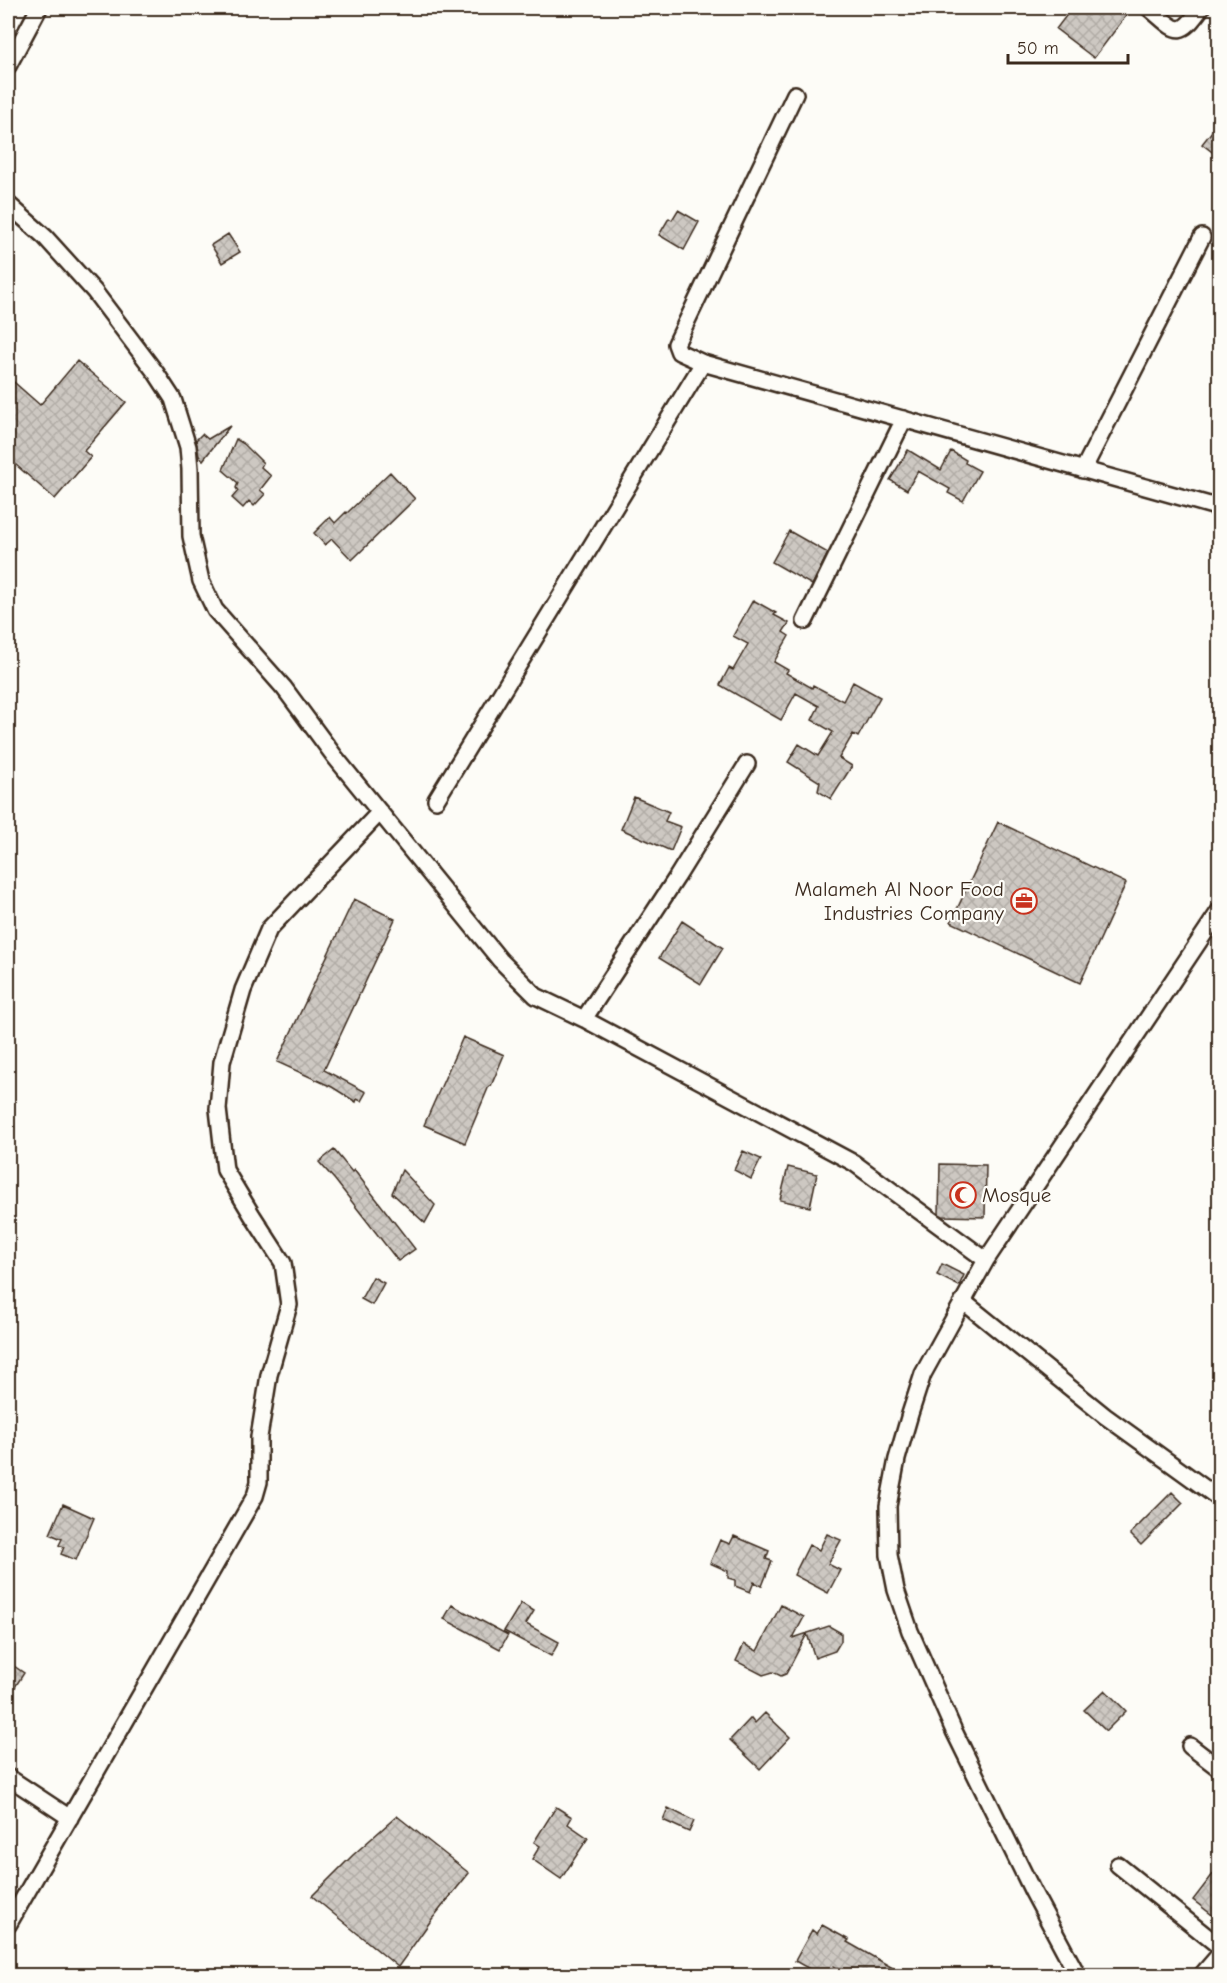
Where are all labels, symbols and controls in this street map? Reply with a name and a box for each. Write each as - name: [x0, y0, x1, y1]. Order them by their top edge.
- scale bar: [1008, 27, 1128, 65]
- text: 50 m: [1017, 38, 1059, 59]
- place label: Malameh Al Noor Food Industries Company: [795, 877, 1005, 925]
- office icon: Malameh Al Noor Food Industries Company: [1009, 886, 1039, 916]
- mosque icon: Mosque: [948, 1180, 978, 1210]
- place label: Mosque: [982, 1183, 1051, 1207]

